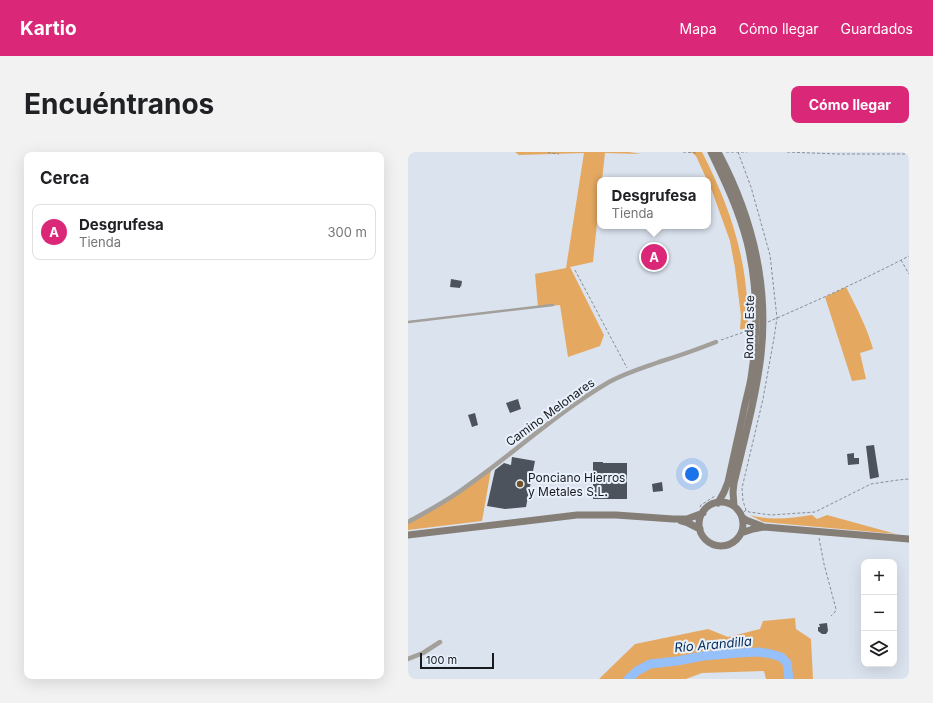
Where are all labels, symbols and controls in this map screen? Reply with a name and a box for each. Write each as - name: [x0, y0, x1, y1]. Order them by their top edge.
- text: Kartio: [20, 17, 77, 40]
- text: Mapa: [680, 20, 717, 37]
- text: Cómo llegar: [739, 20, 819, 37]
- text: Guardados: [841, 20, 913, 37]
- button: Cómo llegar: [791, 86, 909, 123]
- text: Encuéntranos: [24, 87, 214, 121]
- text: Cerca: [40, 168, 89, 188]
- popup: [597, 177, 711, 229]
- text: Desgrufesa: [612, 186, 696, 205]
- text: Tienda: [612, 205, 654, 221]
- text: Desgrufesa: [79, 215, 164, 234]
- text: A: [49, 224, 59, 240]
- text: 300 m: [328, 224, 367, 240]
- text: Tienda: [79, 234, 121, 250]
- pin: A: [641, 242, 667, 272]
- street label: Ronda Este: [741, 295, 757, 359]
- street label: Camino Melonares: [503, 375, 597, 449]
- your location: [682, 464, 702, 484]
- place label: Ponciano Hierros y Metales S.L.: [528, 470, 625, 499]
- marker: Ponciano Hierros y Metales S.L.: [515, 479, 525, 489]
- map controls: [861, 559, 897, 667]
- button: +: [861, 559, 897, 595]
- button: −: [861, 595, 897, 631]
- button: layers: [861, 631, 897, 667]
- water label: Río Arandilla: [674, 633, 752, 655]
- scale bar: [420, 651, 494, 670]
- text: 100 m: [426, 653, 457, 667]

